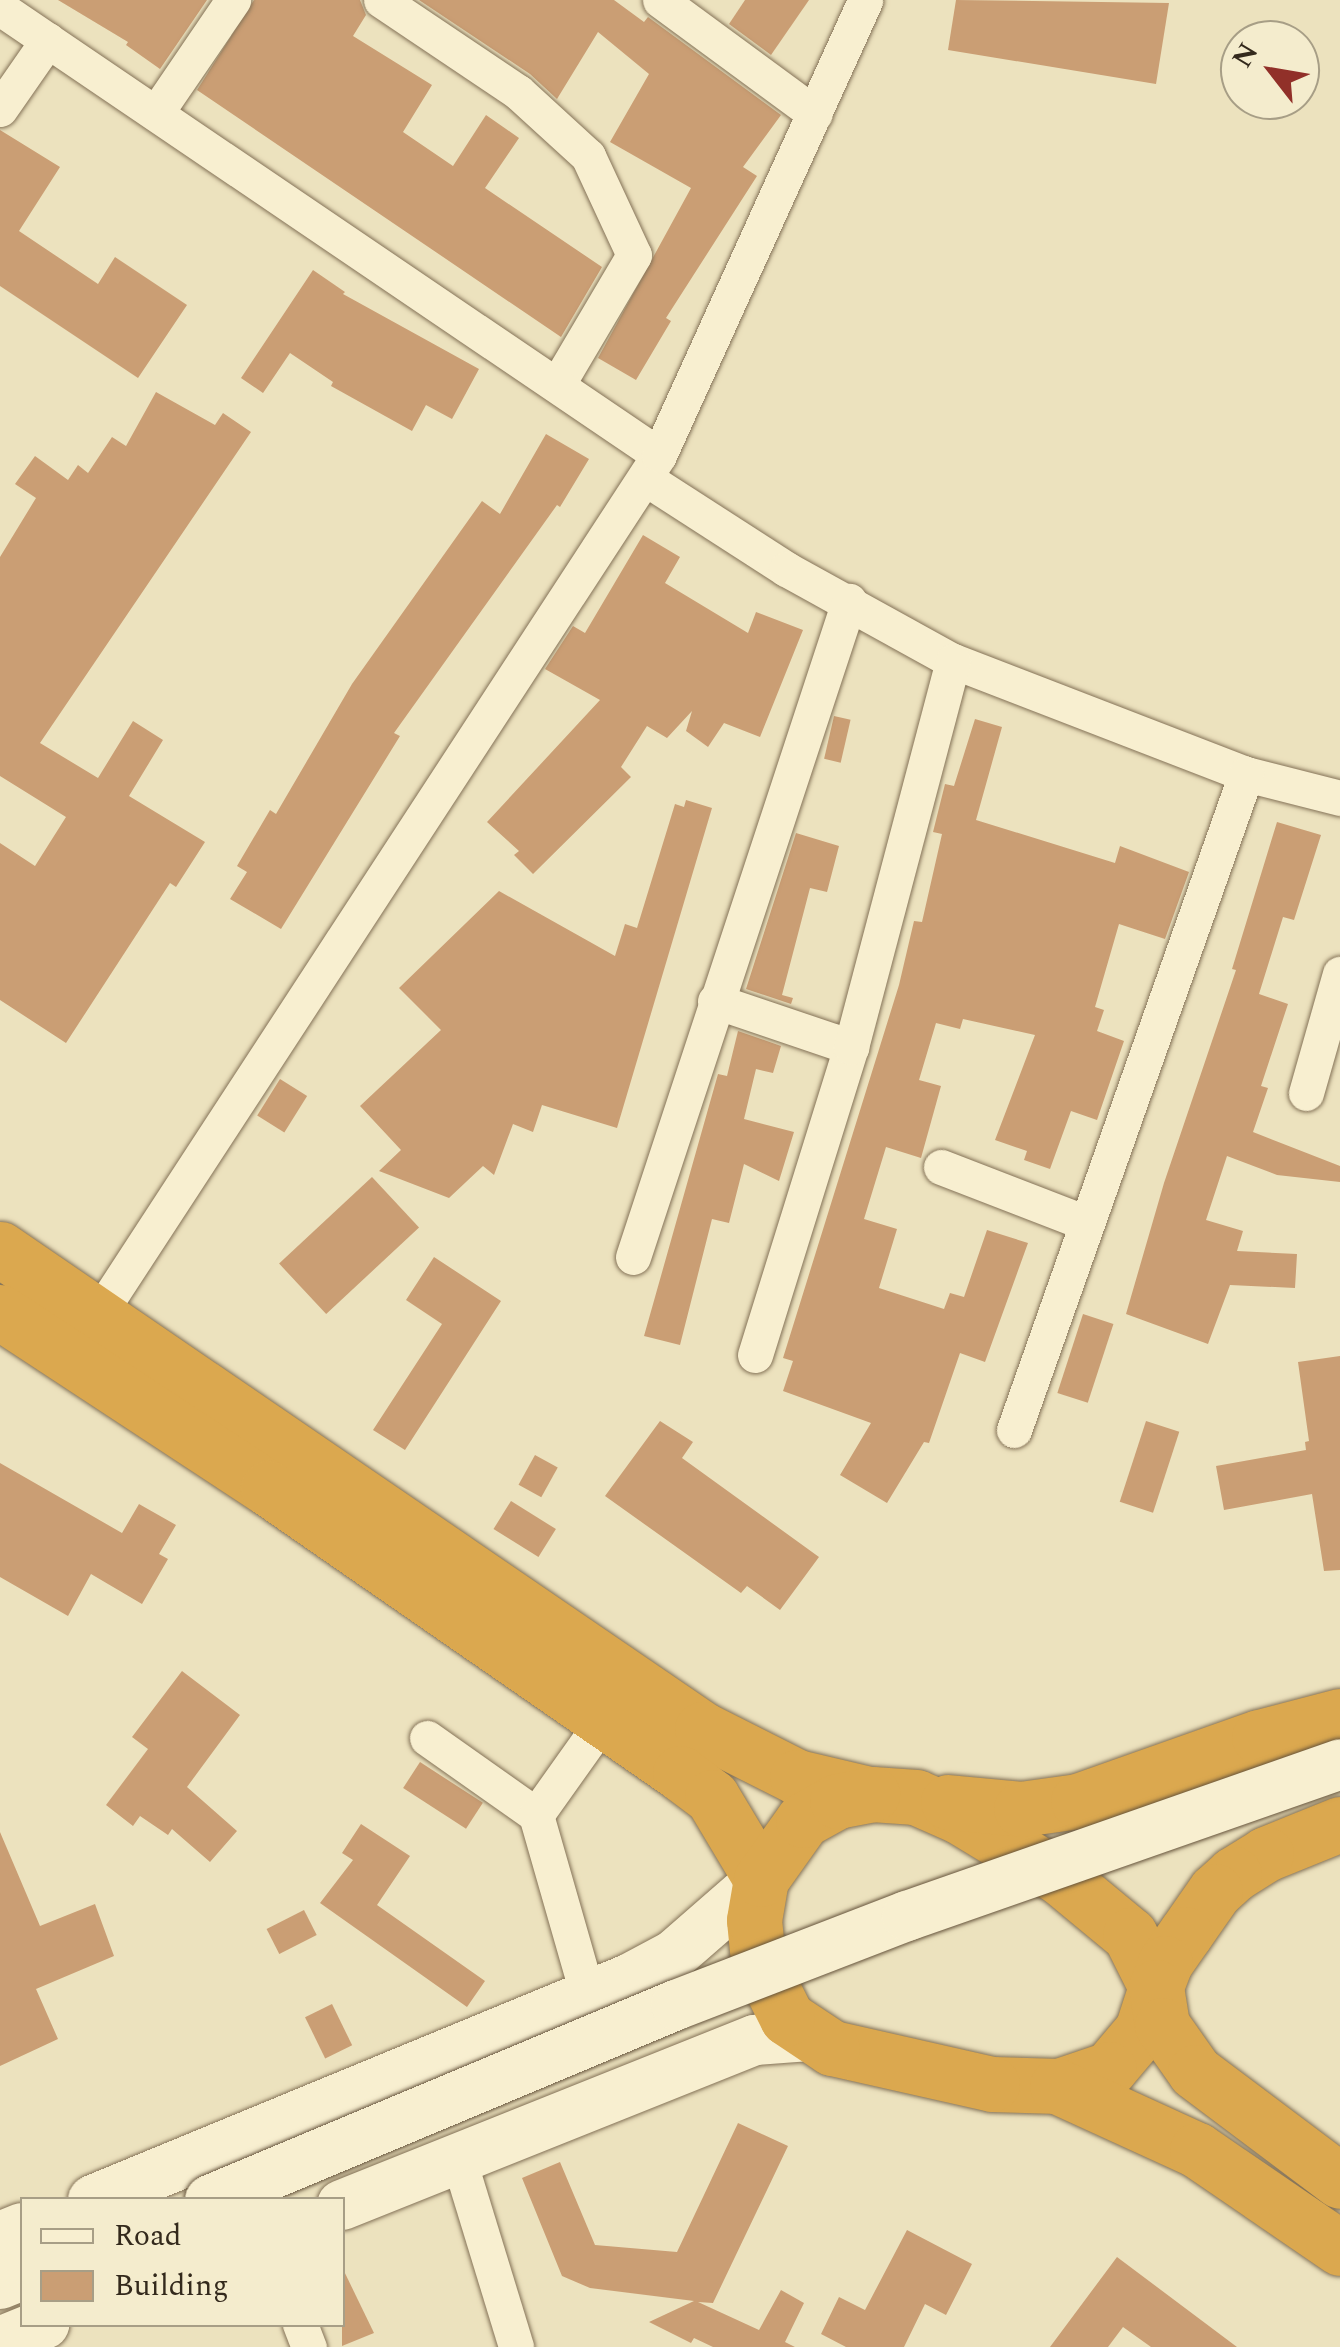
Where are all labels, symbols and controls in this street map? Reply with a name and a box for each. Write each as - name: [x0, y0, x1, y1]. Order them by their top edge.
- north arrow: [1220, 20, 1320, 120]
- text: N: [1221, 34, 1270, 76]
- legend: [20, 2197, 345, 2327]
- text: Road: [114, 2213, 182, 2259]
- text: Building: [114, 2263, 229, 2309]

